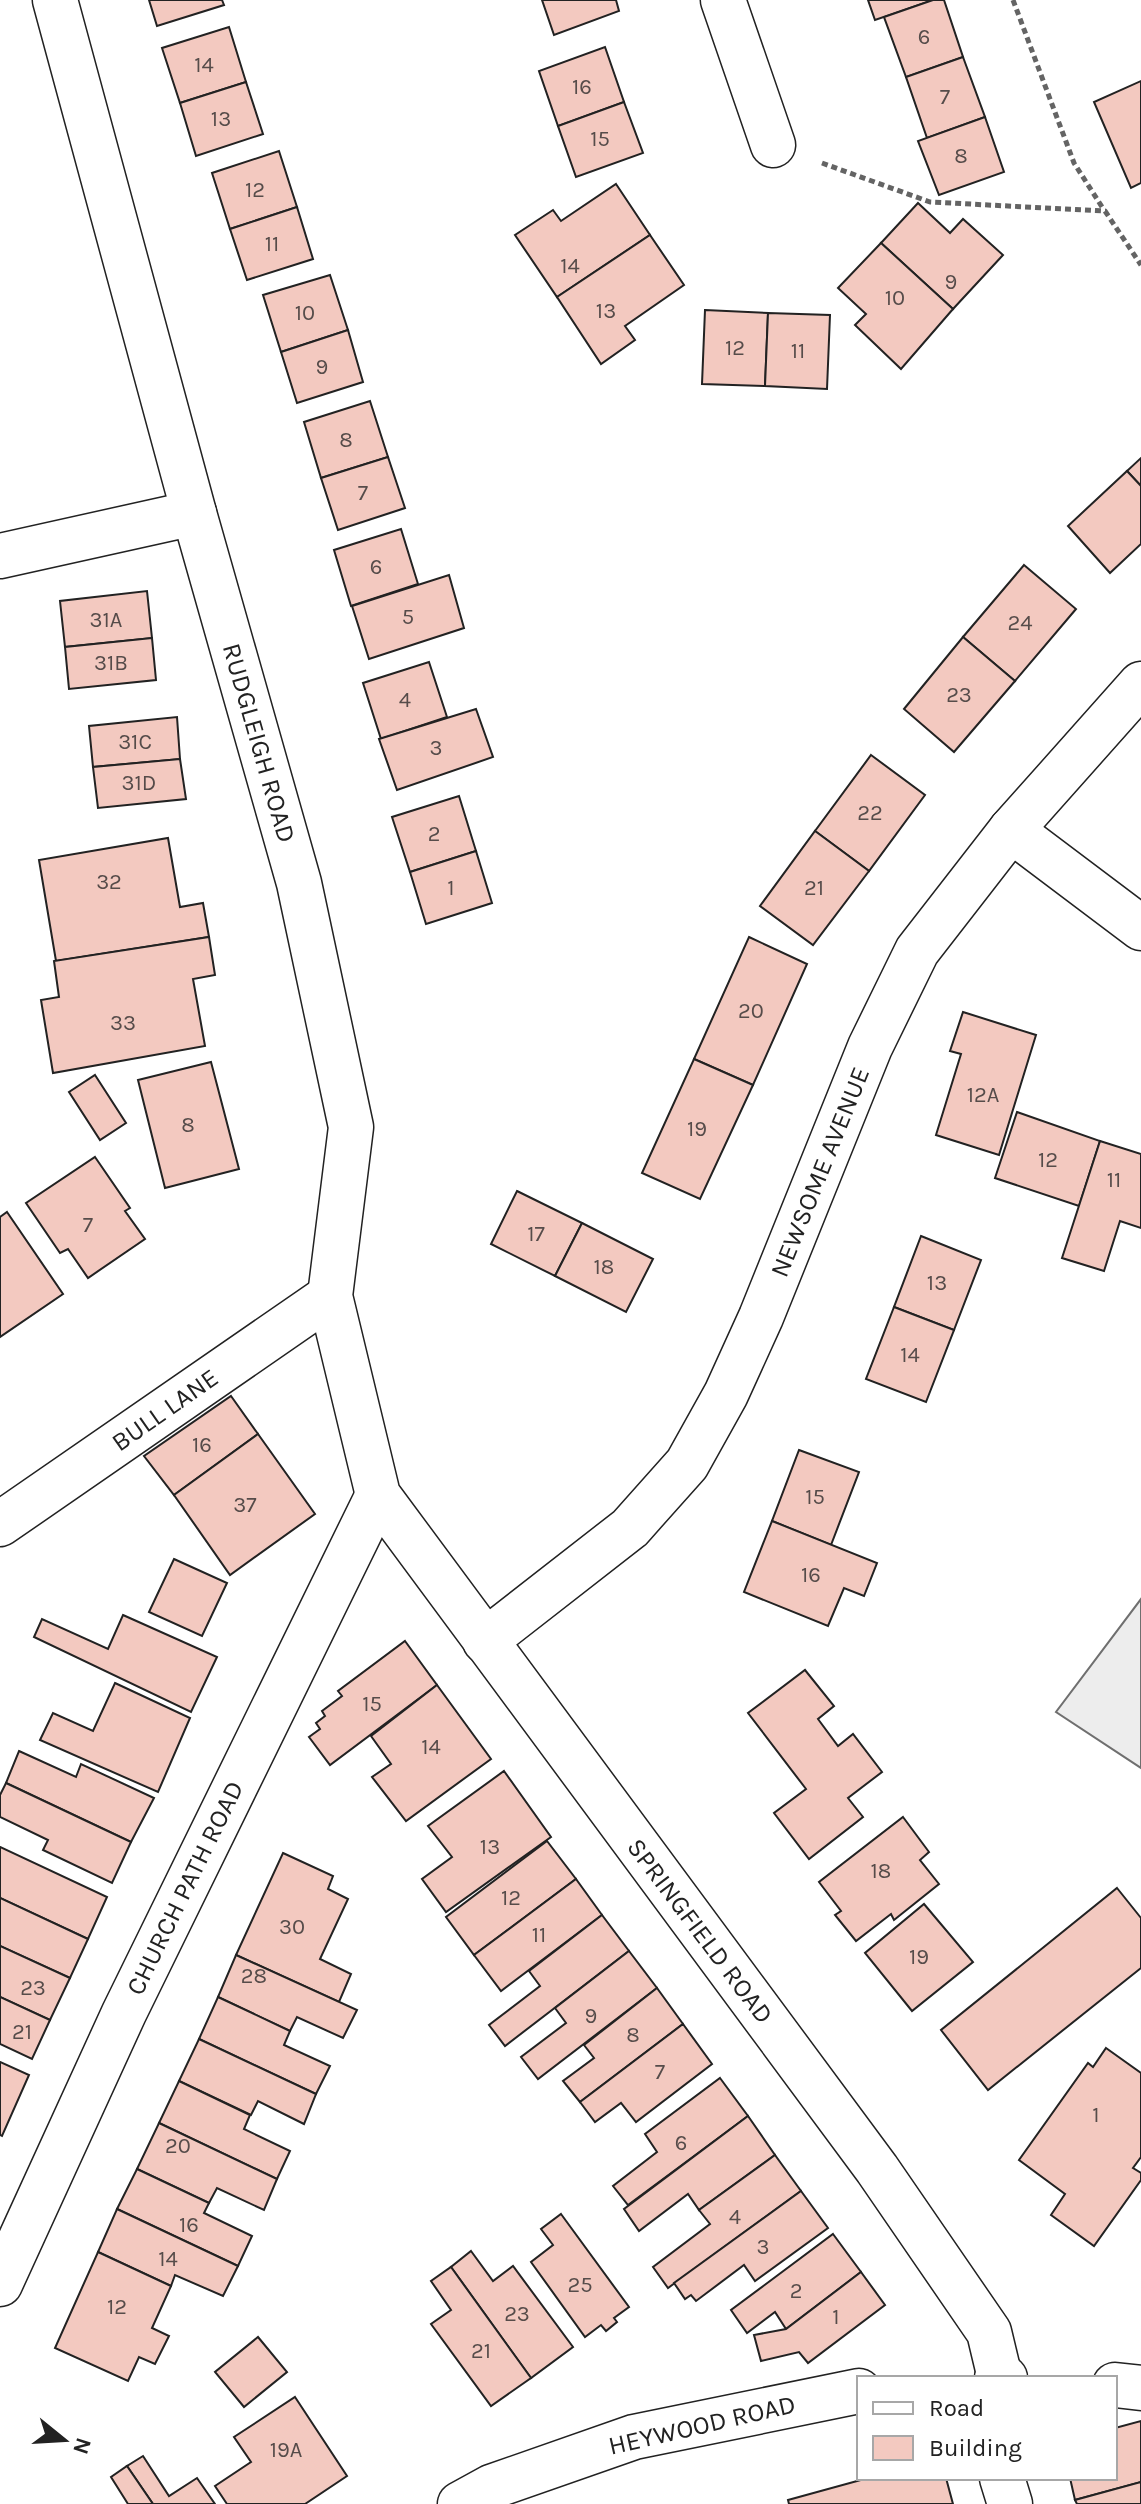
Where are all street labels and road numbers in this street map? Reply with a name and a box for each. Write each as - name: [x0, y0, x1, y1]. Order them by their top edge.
- street label: RUDGLEIGH ROAD: [216, 640, 302, 846]
- street label: NEWSOME AVENUE: [764, 1062, 876, 1282]
- street label: BULL LANE: [106, 1362, 224, 1458]
- street label: CHURCH PATH ROAD: [120, 1776, 250, 2000]
- street label: SPRINGFIELD ROAD: [620, 1832, 780, 2030]
- street label: HEYWOOD ROAD: [605, 2388, 799, 2462]

